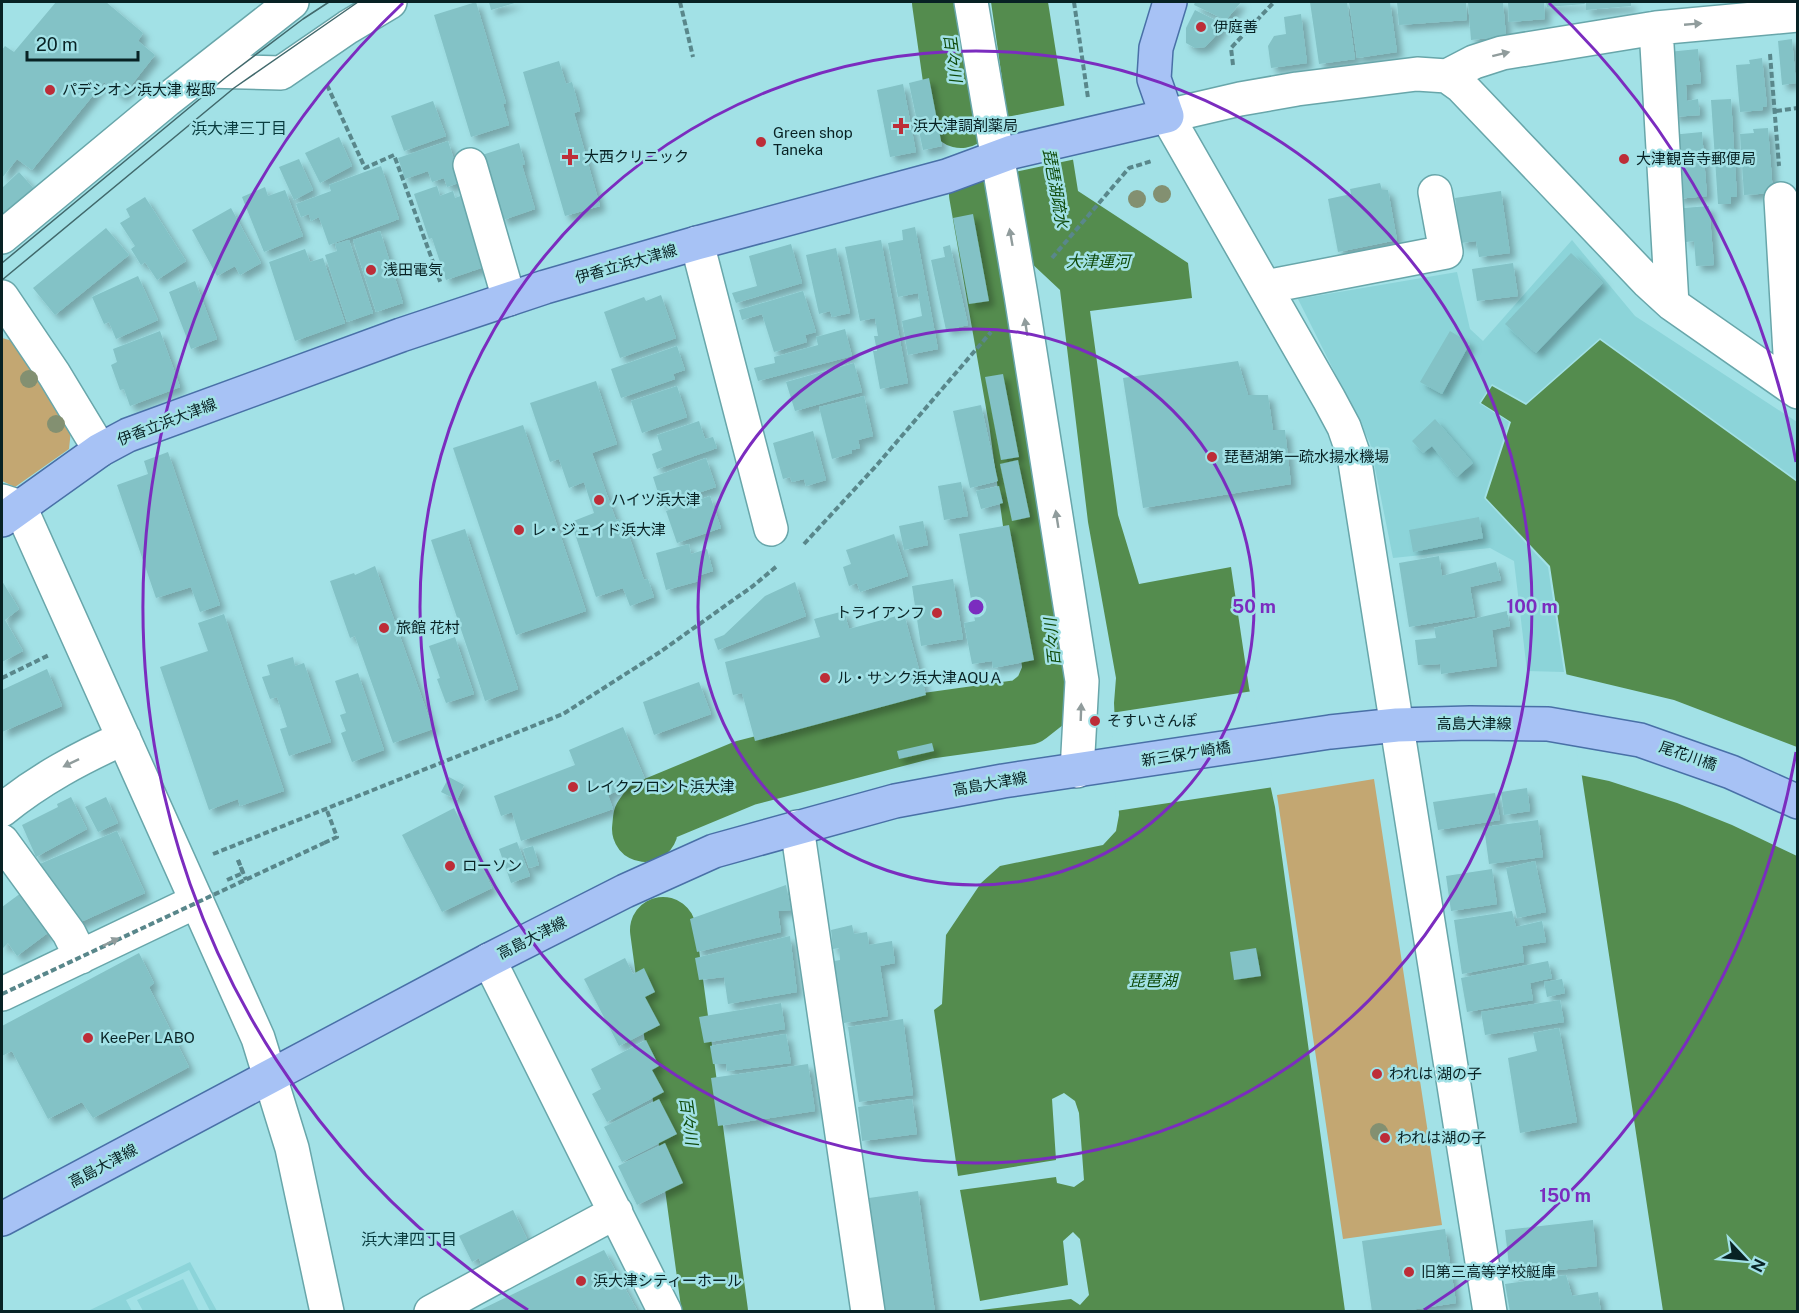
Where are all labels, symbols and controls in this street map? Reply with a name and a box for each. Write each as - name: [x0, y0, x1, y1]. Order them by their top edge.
- place label: 伊庭善: [1213, 18, 1258, 35]
- one-way arrow: [1684, 19, 1703, 29]
- marker: 伊庭善: [1194, 20, 1208, 34]
- scale bar: [27, 24, 138, 62]
- water label: 百々川: [940, 33, 966, 85]
- text: 20 m: [36, 34, 78, 55]
- one-way arrow: [1492, 49, 1510, 59]
- place label: パデシオン浜大津 桜邸: [62, 81, 216, 98]
- marker: パデシオン浜大津 桜邸: [43, 83, 57, 97]
- place label: 浜大津調剤薬局: [913, 117, 1018, 134]
- district label: 浜大津三丁目: [191, 119, 287, 138]
- marker: 浜大津調剤薬局: [894, 119, 908, 133]
- place label: Green shop Taneka: [773, 124, 853, 158]
- marker: Green shop Taneka: [754, 135, 768, 149]
- water label: 琵琶湖疏水: [1039, 147, 1072, 231]
- marker: 大西クリニック: [561, 148, 579, 166]
- place label: 大西クリニック: [584, 148, 689, 165]
- place label: 大津観音寺郵便局: [1636, 150, 1756, 167]
- marker: 大津観音寺郵便局: [1617, 152, 1631, 166]
- one-way arrow: [1006, 228, 1015, 247]
- street label: 伊香立浜大津線: [573, 241, 679, 286]
- water label: 大津運河: [1066, 252, 1133, 271]
- place label: 浅田電気: [383, 261, 443, 278]
- marker: 浅田電気: [364, 263, 378, 277]
- one-way arrow: [1022, 317, 1031, 336]
- street label: 伊香立浜大津線: [115, 395, 219, 448]
- place label: 琵琶湖第一疏水揚水機場: [1224, 448, 1389, 465]
- marker: 琵琶湖第一疏水揚水機場: [1205, 450, 1219, 464]
- place label: ハイツ浜大津: [611, 491, 701, 508]
- marker: ハイツ浜大津: [592, 493, 606, 507]
- one-way arrow: [1052, 510, 1061, 529]
- place label: レ・ジェイド浜大津: [531, 521, 666, 538]
- marker: レ・ジェイド浜大津: [512, 523, 526, 537]
- text: 50 m: [1232, 596, 1276, 617]
- text: 100 m: [1506, 596, 1558, 617]
- centre of rings: [966, 597, 986, 617]
- place label: トライアンフ: [836, 604, 925, 621]
- marker: トライアンフ: [930, 606, 944, 620]
- water label: 百々川: [1040, 615, 1064, 667]
- place label: 旅館 花村: [396, 619, 460, 636]
- marker: 旅館 花村: [377, 621, 391, 635]
- place label: ル・サンク浜大津AQUＡ: [837, 669, 1004, 686]
- marker: ル・サンク浜大津AQUＡ: [818, 671, 832, 685]
- one-way arrow: [1076, 703, 1086, 722]
- place label: そすいさんぽ: [1107, 712, 1197, 729]
- marker: そすいさんぽ: [1088, 714, 1102, 728]
- street label: 高島大津線: [1436, 715, 1512, 732]
- street label: 新三保ケ崎橋: [1140, 738, 1232, 769]
- street label: 尾花川橋: [1657, 738, 1719, 773]
- one-way arrow: [63, 758, 80, 768]
- street label: 高島大津線: [951, 769, 1028, 798]
- place label: レイクフロント浜大津: [585, 778, 735, 795]
- marker: レイクフロント浜大津: [566, 780, 580, 794]
- place label: ローソン: [462, 857, 522, 874]
- marker: ローソン: [443, 859, 457, 873]
- street label: 高島大津線: [494, 913, 569, 962]
- one-way arrow: [103, 937, 120, 946]
- water label: 琵琶湖: [1129, 971, 1180, 990]
- place label: KeePer LABO: [100, 1029, 195, 1046]
- marker: KeePer LABO: [81, 1031, 95, 1045]
- place label: われは 湖の子: [1389, 1065, 1482, 1082]
- marker: われは 湖の子: [1370, 1067, 1384, 1081]
- water label: 百々川: [676, 1096, 702, 1148]
- place label: われは湖の子: [1397, 1129, 1486, 1146]
- marker: われは湖の子: [1378, 1131, 1392, 1145]
- street label: 高島大津線: [66, 1140, 140, 1191]
- text: 150 m: [1539, 1185, 1591, 1206]
- north arrow: [1715, 1229, 1775, 1289]
- district label: 浜大津四丁目: [361, 1230, 457, 1249]
- text: N: [1747, 1256, 1769, 1275]
- place label: 旧第三高等学校艇庫: [1421, 1263, 1556, 1280]
- marker: 旧第三高等学校艇庫: [1402, 1265, 1416, 1279]
- place label: 浜大津シティーホール: [593, 1272, 742, 1289]
- marker: 浜大津シティーホール: [574, 1274, 588, 1288]

